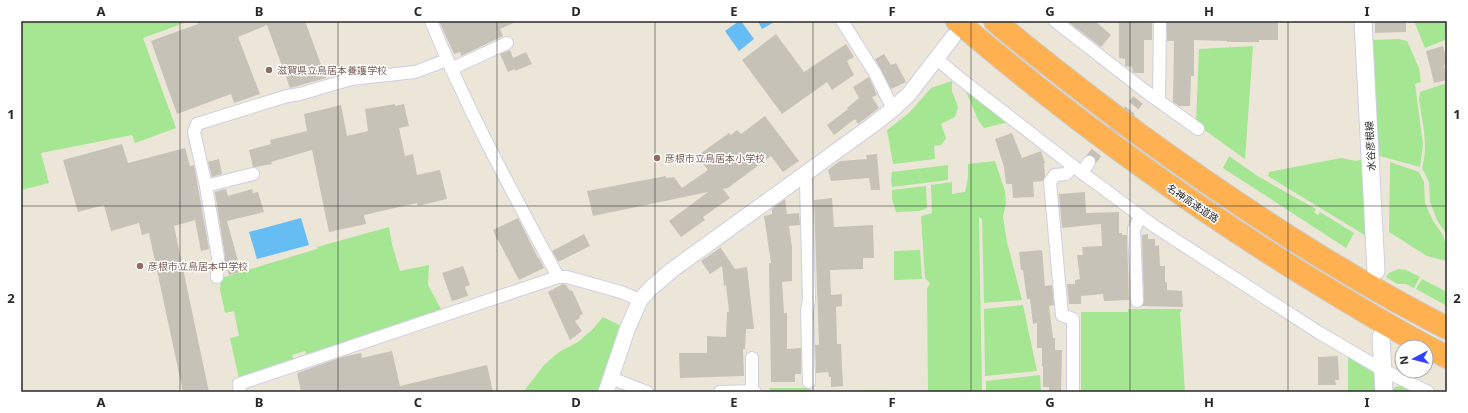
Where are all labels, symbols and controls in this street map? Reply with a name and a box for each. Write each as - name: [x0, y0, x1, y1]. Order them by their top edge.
- text: A: [97, 2, 106, 20]
- text: B: [255, 2, 263, 20]
- text: C: [414, 2, 422, 20]
- text: D: [571, 2, 581, 20]
- text: E: [730, 2, 738, 20]
- text: F: [888, 2, 896, 20]
- text: G: [1045, 2, 1055, 20]
- text: H: [1204, 2, 1214, 20]
- text: I: [1364, 2, 1370, 20]
- place label: 滋賀県立鳥居本養護学校: [277, 63, 387, 77]
- marker: 滋賀県立鳥居本養護学校: [264, 65, 274, 75]
- text: 1: [7, 105, 15, 123]
- text: 1: [1453, 105, 1461, 123]
- street label: 水谷彦根線: [1362, 121, 1378, 171]
- place label: 彦根市立鳥居本小学校: [665, 151, 765, 165]
- marker: 彦根市立鳥居本小学校: [652, 153, 662, 163]
- street label: 名神高速道路: [1164, 180, 1222, 226]
- place label: 彦根市立鳥居本中学校: [148, 259, 248, 273]
- marker: 彦根市立鳥居本中学校: [135, 261, 145, 271]
- text: 2: [7, 289, 15, 307]
- text: 2: [1453, 289, 1461, 307]
- north arrow: [1394, 339, 1434, 379]
- text: N: [1396, 355, 1412, 366]
- text: A: [97, 393, 106, 411]
- text: B: [255, 393, 263, 411]
- text: C: [414, 393, 422, 411]
- text: D: [571, 393, 581, 411]
- text: E: [730, 393, 738, 411]
- text: F: [888, 393, 896, 411]
- text: G: [1045, 393, 1055, 411]
- text: H: [1204, 393, 1214, 411]
- text: I: [1364, 393, 1370, 411]

